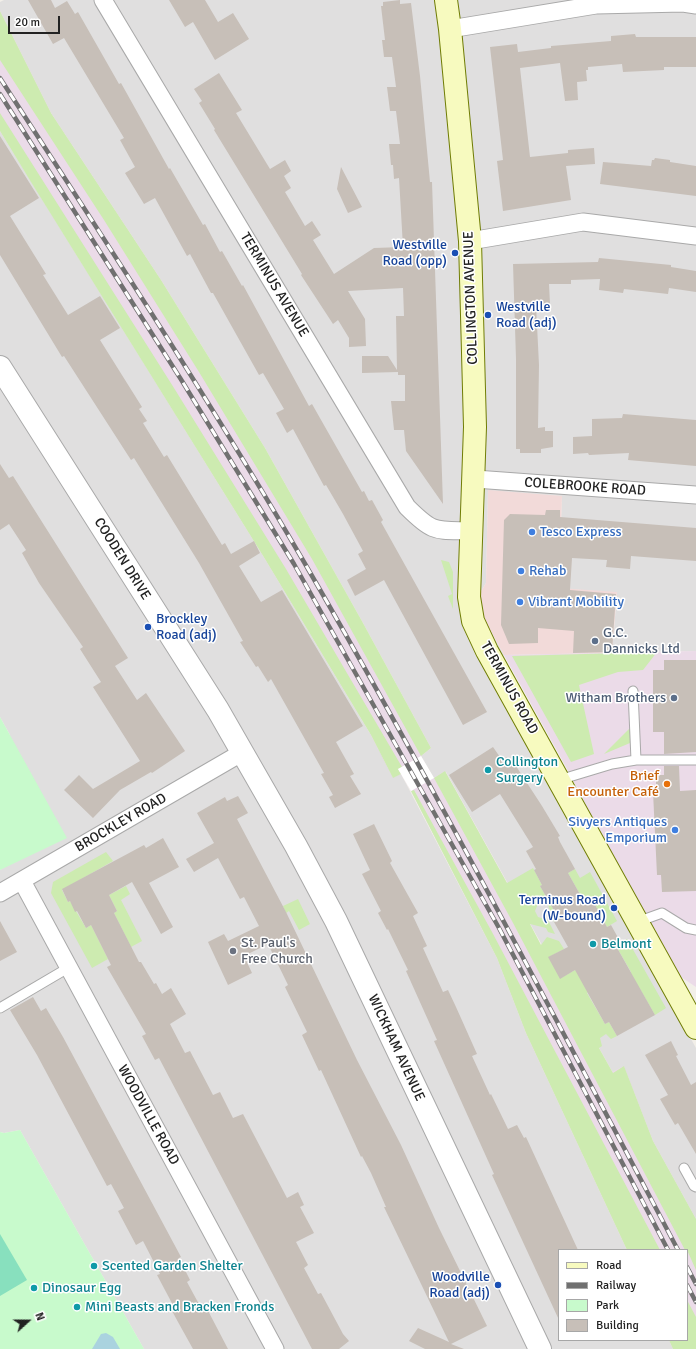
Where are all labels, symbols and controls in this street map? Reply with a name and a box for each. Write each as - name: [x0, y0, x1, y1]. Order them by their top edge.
- scale bar: [10, 8, 62, 34]
- text: 20 m: [15, 15, 40, 30]
- street label: TERMINUS AVENUE: [236, 230, 312, 340]
- street label: COLLINGTON AVENUE: [460, 231, 482, 365]
- place label: Westville Road (opp): [383, 237, 447, 270]
- marker: Westville Road (opp): [450, 248, 460, 258]
- place label: Westville Road (adj): [496, 299, 557, 332]
- marker: Westville Road (adj): [483, 310, 493, 320]
- street label: COLEBROOKE ROAD: [524, 474, 646, 500]
- street label: COODEN DRIVE: [90, 515, 154, 603]
- place label: Tesco Express: [540, 524, 622, 540]
- marker: Tesco Express: [527, 527, 537, 537]
- place label: Rehab: [529, 563, 566, 579]
- marker: Rehab: [516, 566, 526, 576]
- place label: Vibrant Mobility: [528, 594, 624, 610]
- marker: Vibrant Mobility: [515, 597, 525, 607]
- place label: Brockley Road (adj): [156, 611, 217, 644]
- marker: Brockley Road (adj): [143, 622, 153, 632]
- place label: G.C. Dannicks Ltd: [603, 625, 680, 658]
- marker: G.C. Dannicks Ltd: [590, 636, 600, 646]
- street label: TERMINUS ROAD: [477, 639, 541, 737]
- place label: Witham Brothers: [565, 690, 666, 706]
- marker: Witham Brothers: [669, 693, 679, 703]
- place label: Collington Surgery: [496, 754, 558, 786]
- marker: Collington Surgery: [483, 765, 493, 775]
- place label: Brief Encounter Café: [567, 768, 659, 800]
- marker: Brief Encounter Café: [662, 779, 672, 789]
- street label: BROCKLEY ROAD: [72, 790, 170, 856]
- place label: Sivyers Antiques Emporium: [568, 814, 667, 846]
- marker: Sivyers Antiques Emporium: [670, 825, 680, 835]
- place label: Terminus Road (W-bound): [519, 892, 606, 924]
- marker: Terminus Road (W-bound): [609, 903, 619, 913]
- place label: St. Paul's Free Church: [241, 935, 313, 968]
- place label: Belmont: [601, 936, 652, 952]
- marker: Belmont: [588, 939, 598, 949]
- marker: St. Paul's Free Church: [228, 946, 238, 956]
- street label: WICKHAM AVENUE: [364, 992, 428, 1104]
- street label: WOODVILLE ROAD: [114, 1062, 182, 1168]
- legend: [558, 1249, 688, 1341]
- place label: Scented Garden Shelter: [102, 1258, 243, 1274]
- text: Road: [596, 1258, 622, 1273]
- marker: Scented Garden Shelter: [89, 1261, 99, 1271]
- place label: Woodville Road (adj): [429, 1269, 490, 1302]
- text: Railway: [596, 1278, 636, 1293]
- place label: Dinosaur Egg: [42, 1280, 121, 1296]
- marker: Woodville Road (adj): [493, 1280, 503, 1290]
- marker: Dinosaur Egg: [29, 1283, 39, 1293]
- text: Park: [596, 1298, 619, 1313]
- place label: Mini Beasts and Bracken Fronds: [85, 1299, 274, 1315]
- north arrow: [8, 1301, 48, 1341]
- marker: Mini Beasts and Bracken Fronds: [72, 1302, 82, 1312]
- text: N: [32, 1311, 47, 1322]
- text: Building: [596, 1318, 639, 1333]

